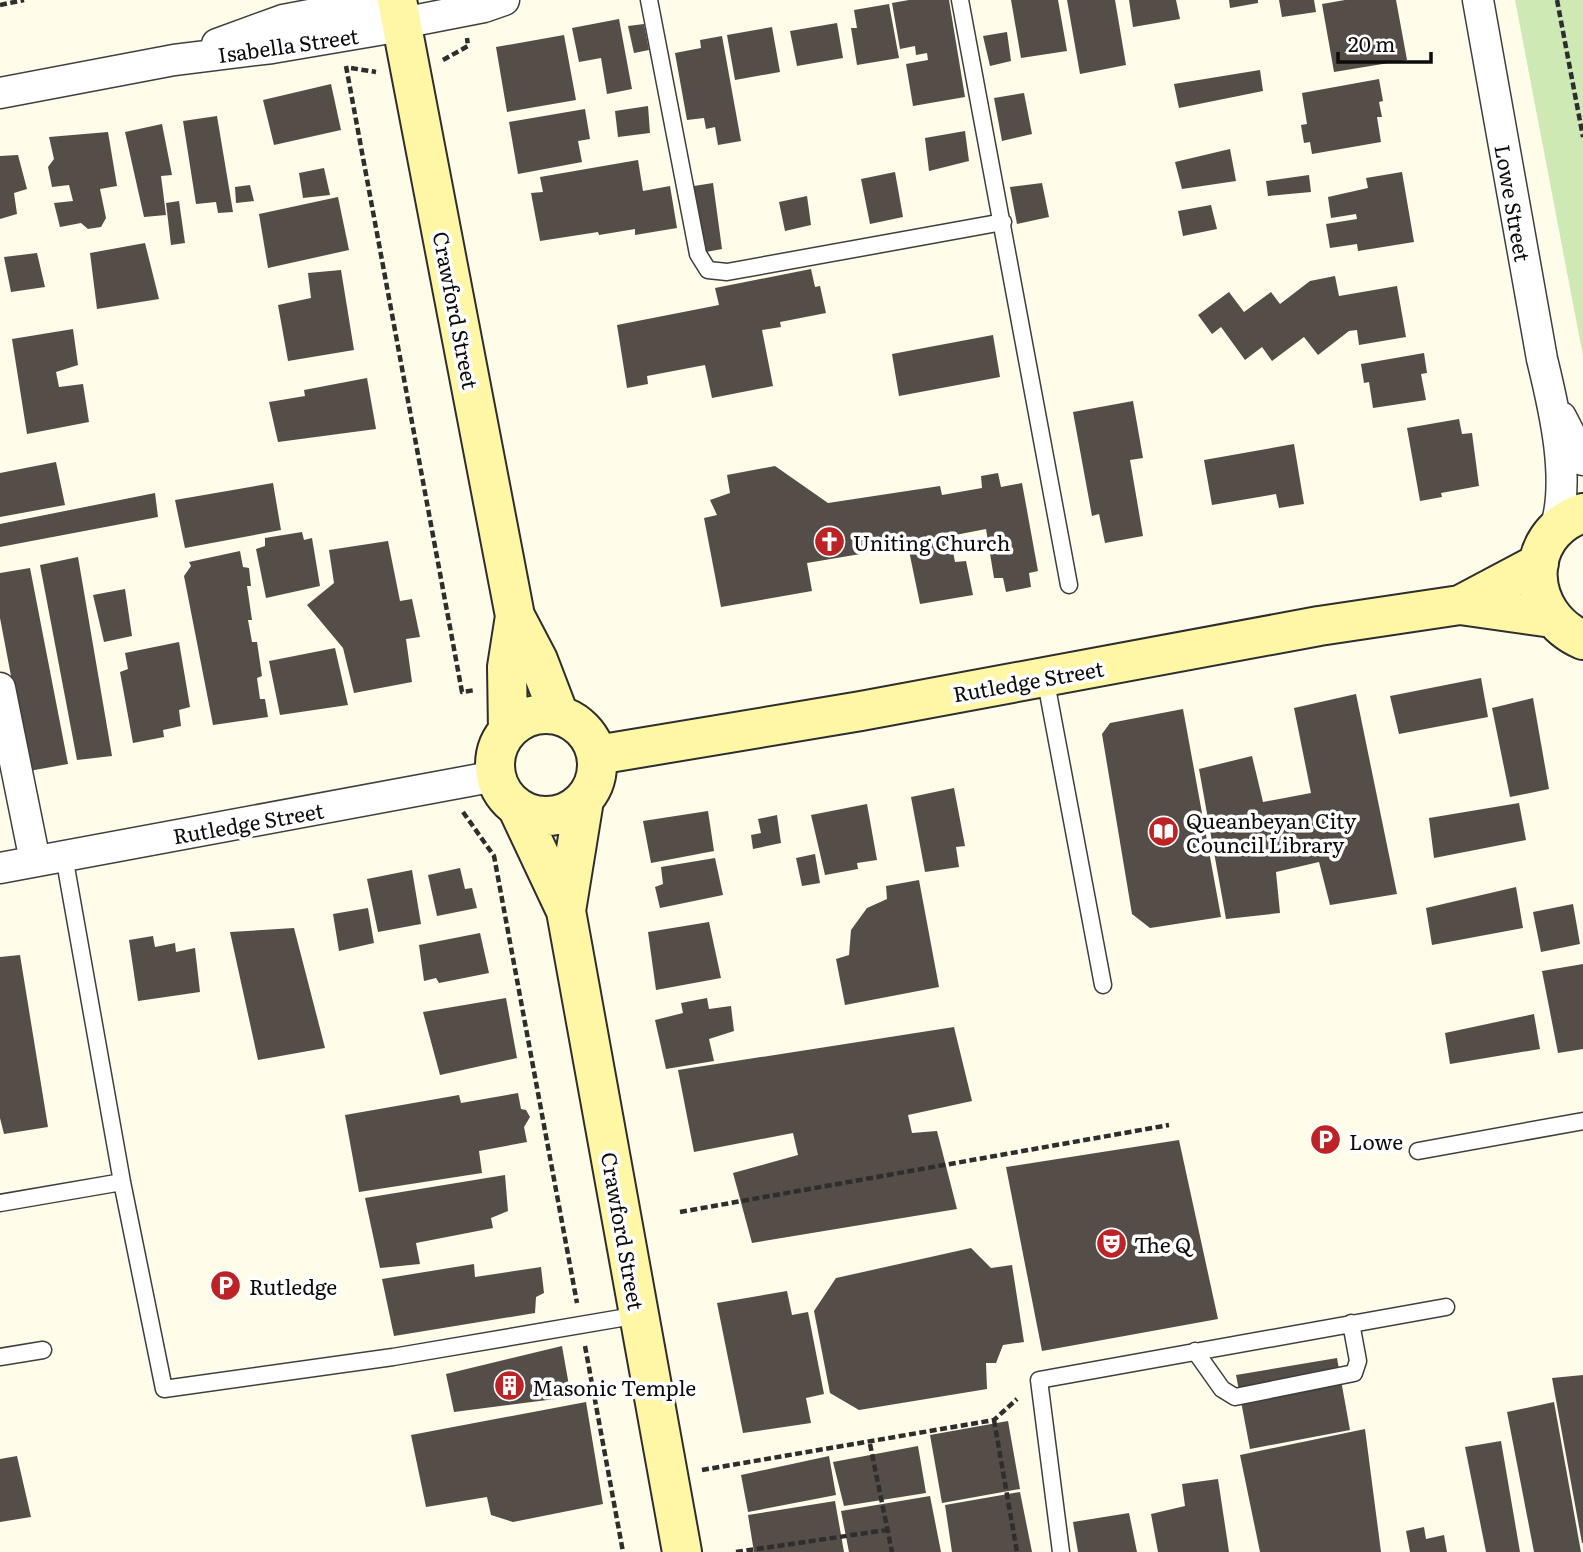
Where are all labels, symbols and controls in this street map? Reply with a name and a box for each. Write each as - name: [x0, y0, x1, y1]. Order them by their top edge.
- street label: Isabella Street: [216, 19, 361, 69]
- scale bar: [1338, 21, 1431, 65]
- text: 20 m: [1348, 27, 1395, 58]
- street label: Lowe Street: [1488, 142, 1540, 264]
- street label: Crawford Street: [427, 228, 488, 392]
- church icon: Uniting Church: [813, 524, 847, 558]
- place label: Uniting Church: [853, 526, 1010, 557]
- street label: Rutledge Street: [950, 651, 1106, 709]
- street label: Rutledge Street: [170, 793, 326, 851]
- place label: Queanbeyan City Council Library: [1186, 804, 1357, 859]
- library icon: Queanbeyan City Council Library: [1146, 814, 1180, 848]
- parking icon: Lowe: [1309, 1123, 1343, 1157]
- place label: Lowe: [1349, 1125, 1403, 1156]
- street label: Crawford Street: [595, 1149, 653, 1313]
- theatre icon: The Q: [1094, 1226, 1128, 1260]
- place label: The Q: [1134, 1228, 1194, 1259]
- parking icon: Rutledge: [209, 1268, 243, 1302]
- place label: Rutledge: [249, 1270, 337, 1301]
- building icon: Masonic Temple: [492, 1369, 526, 1403]
- place label: Masonic Temple: [532, 1371, 696, 1402]

